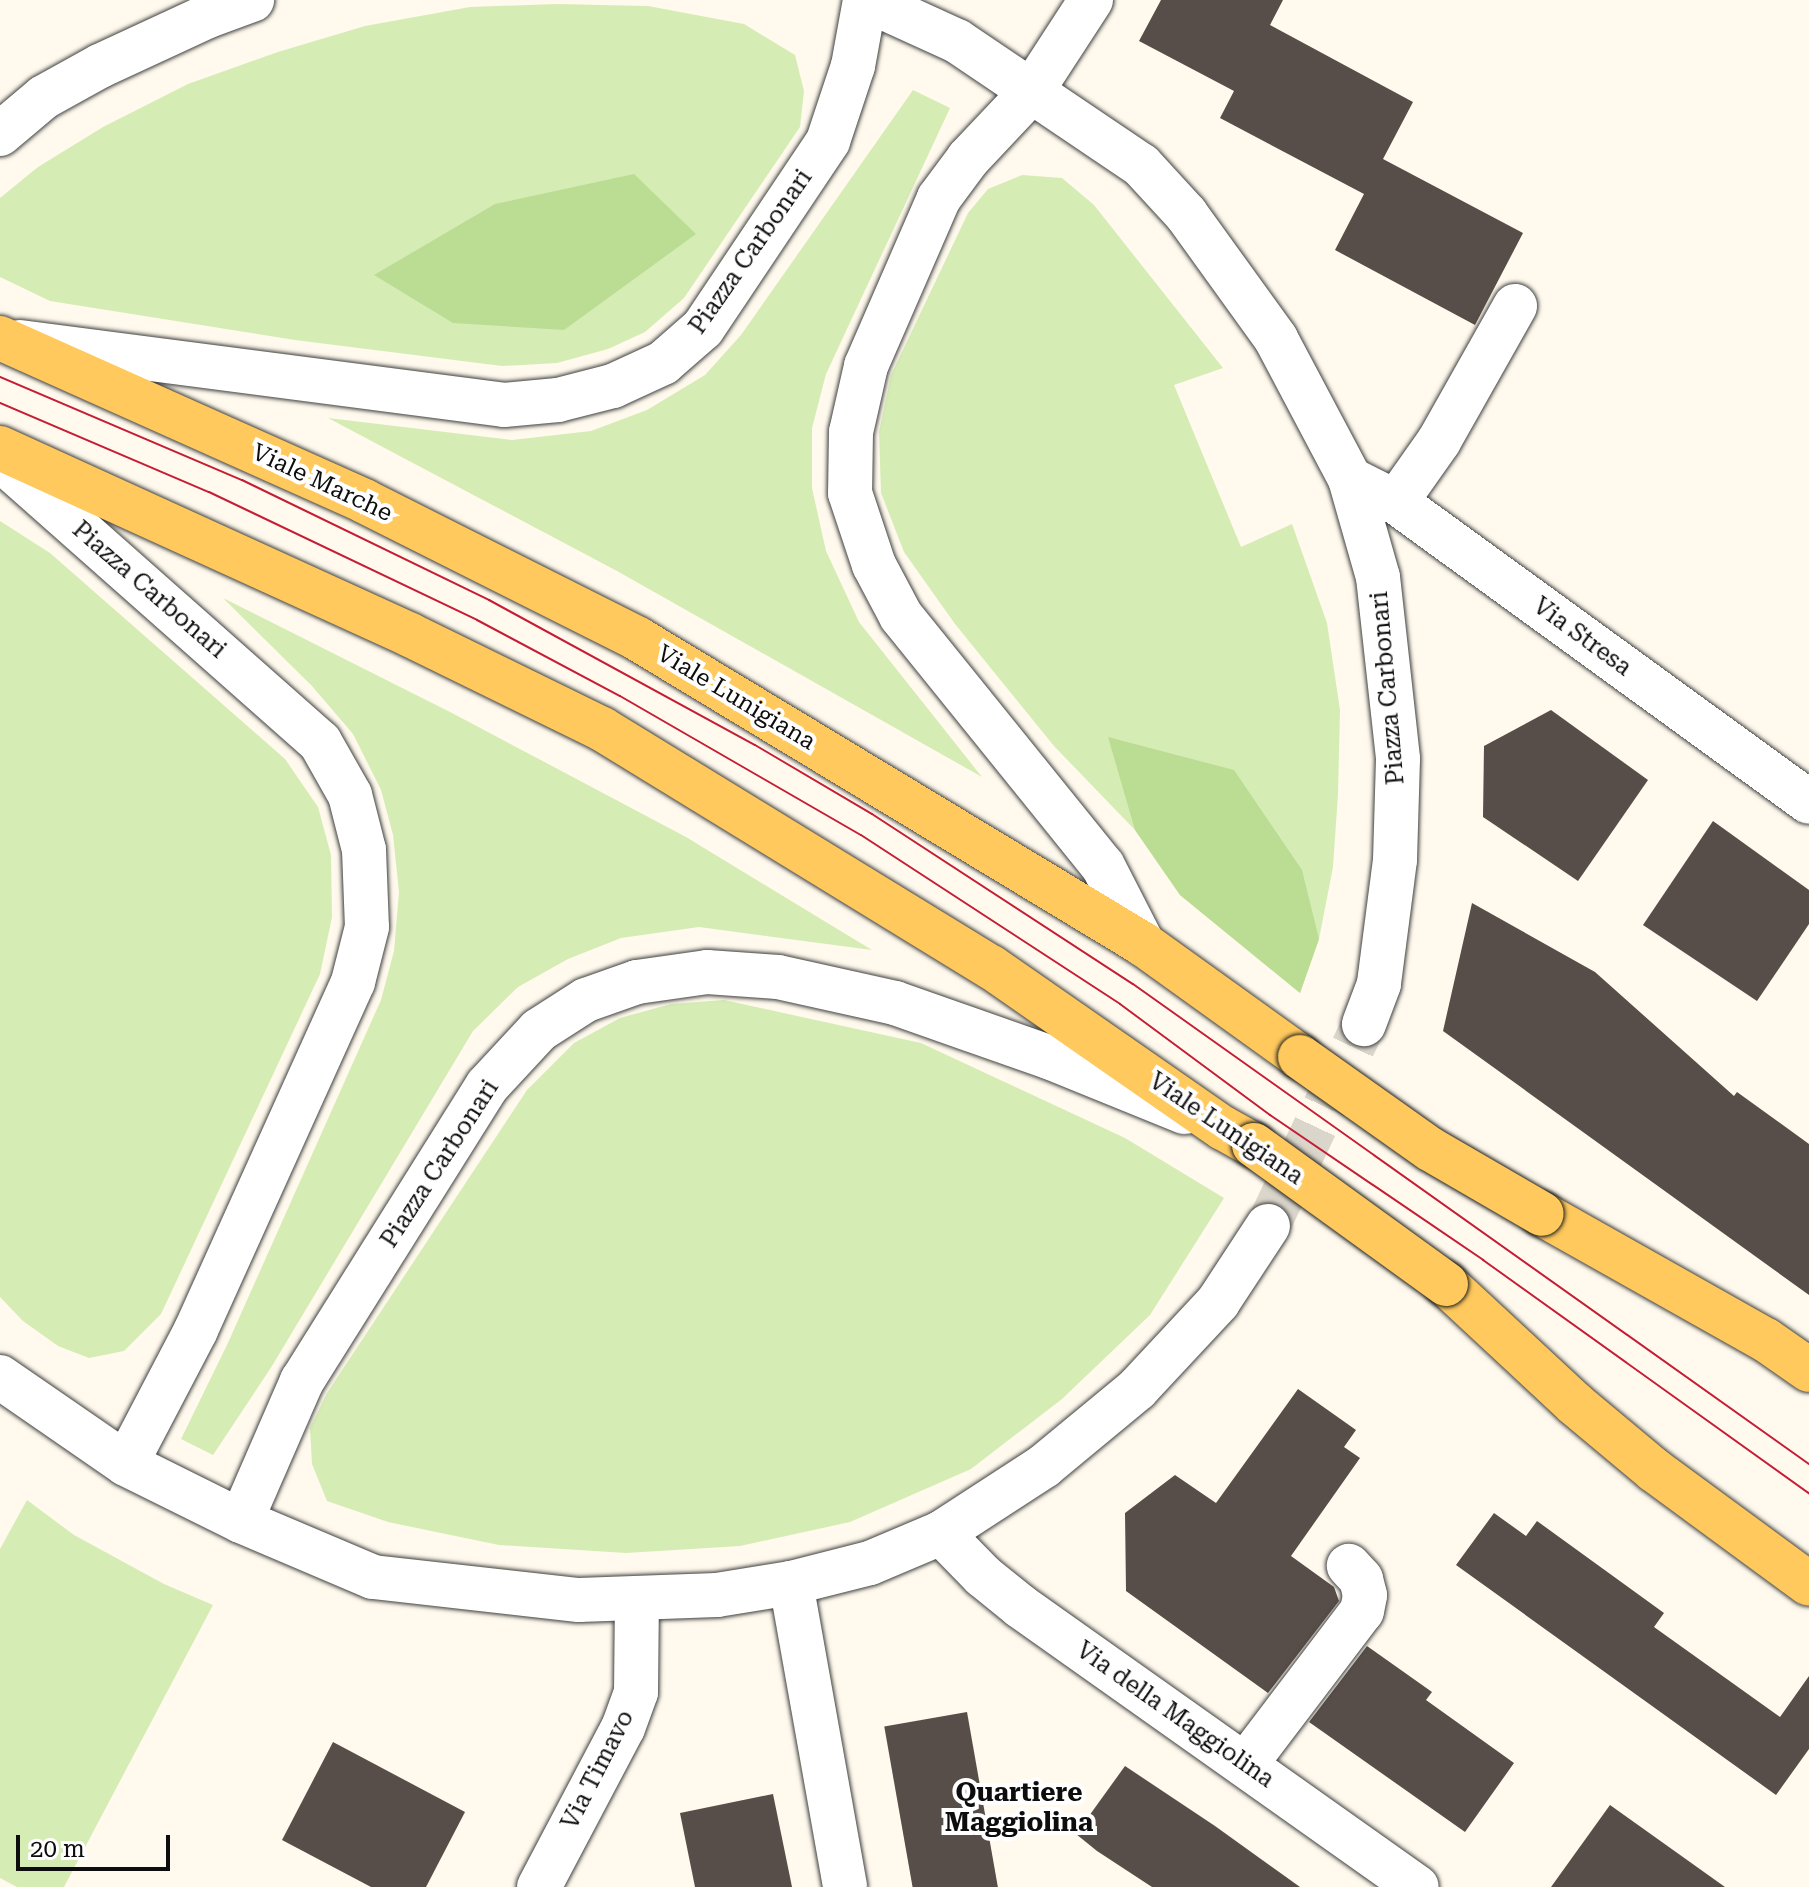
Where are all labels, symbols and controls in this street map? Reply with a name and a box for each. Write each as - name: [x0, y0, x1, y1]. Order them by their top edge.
- street label: Piazza Carbonari: [684, 164, 818, 340]
- street label: Viale Marche: [247, 438, 397, 528]
- street label: Piazza Carbonari: [66, 515, 232, 665]
- street label: Piazza Carbonari: [1365, 590, 1411, 786]
- street label: Via Stresa: [1527, 592, 1637, 682]
- street label: Viale Lunigiana: [652, 639, 820, 757]
- street label: Viale Lunigiana: [1143, 1067, 1309, 1191]
- street label: Piazza Carbonari: [375, 1075, 505, 1253]
- street label: Via della Maggiolina: [1071, 1636, 1279, 1794]
- street label: Via Timavo: [556, 1706, 640, 1834]
- district label: Quartiere Maggiolina: [945, 1777, 1093, 1838]
- scale bar: [20, 1819, 174, 1869]
- text: 20 m: [30, 1835, 85, 1863]

